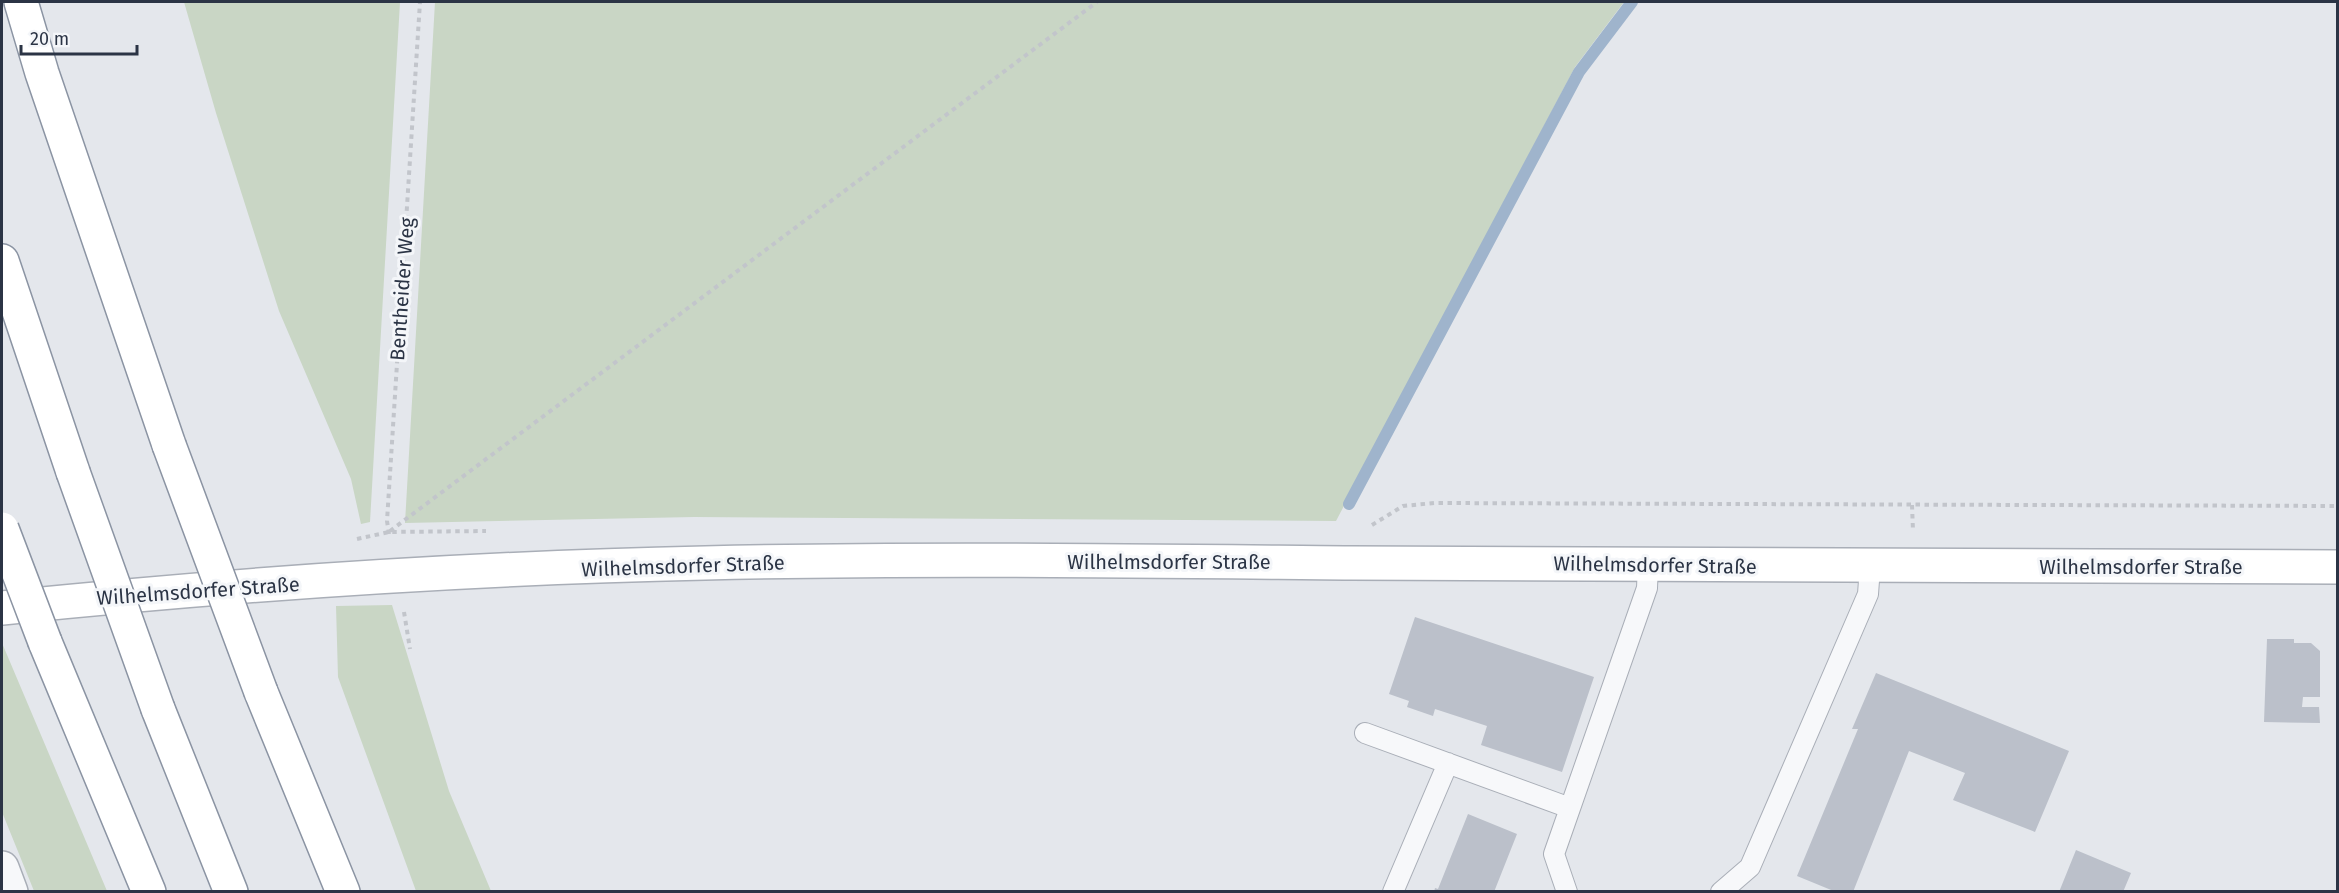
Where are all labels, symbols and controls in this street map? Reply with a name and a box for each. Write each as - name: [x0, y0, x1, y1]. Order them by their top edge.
- scale bar: [21, 18, 136, 56]
- text: 20 m: [30, 28, 69, 50]
- street label: Bentheider Weg: [385, 216, 419, 362]
- street label: Wilhelmsdorfer Straße: [581, 550, 785, 582]
- street label: Wilhelmsdorfer Straße: [1067, 550, 1271, 574]
- street label: Wilhelmsdorfer Straße: [1553, 551, 1757, 579]
- street label: Wilhelmsdorfer Straße: [2039, 555, 2243, 579]
- street label: Wilhelmsdorfer Straße: [96, 572, 300, 610]

